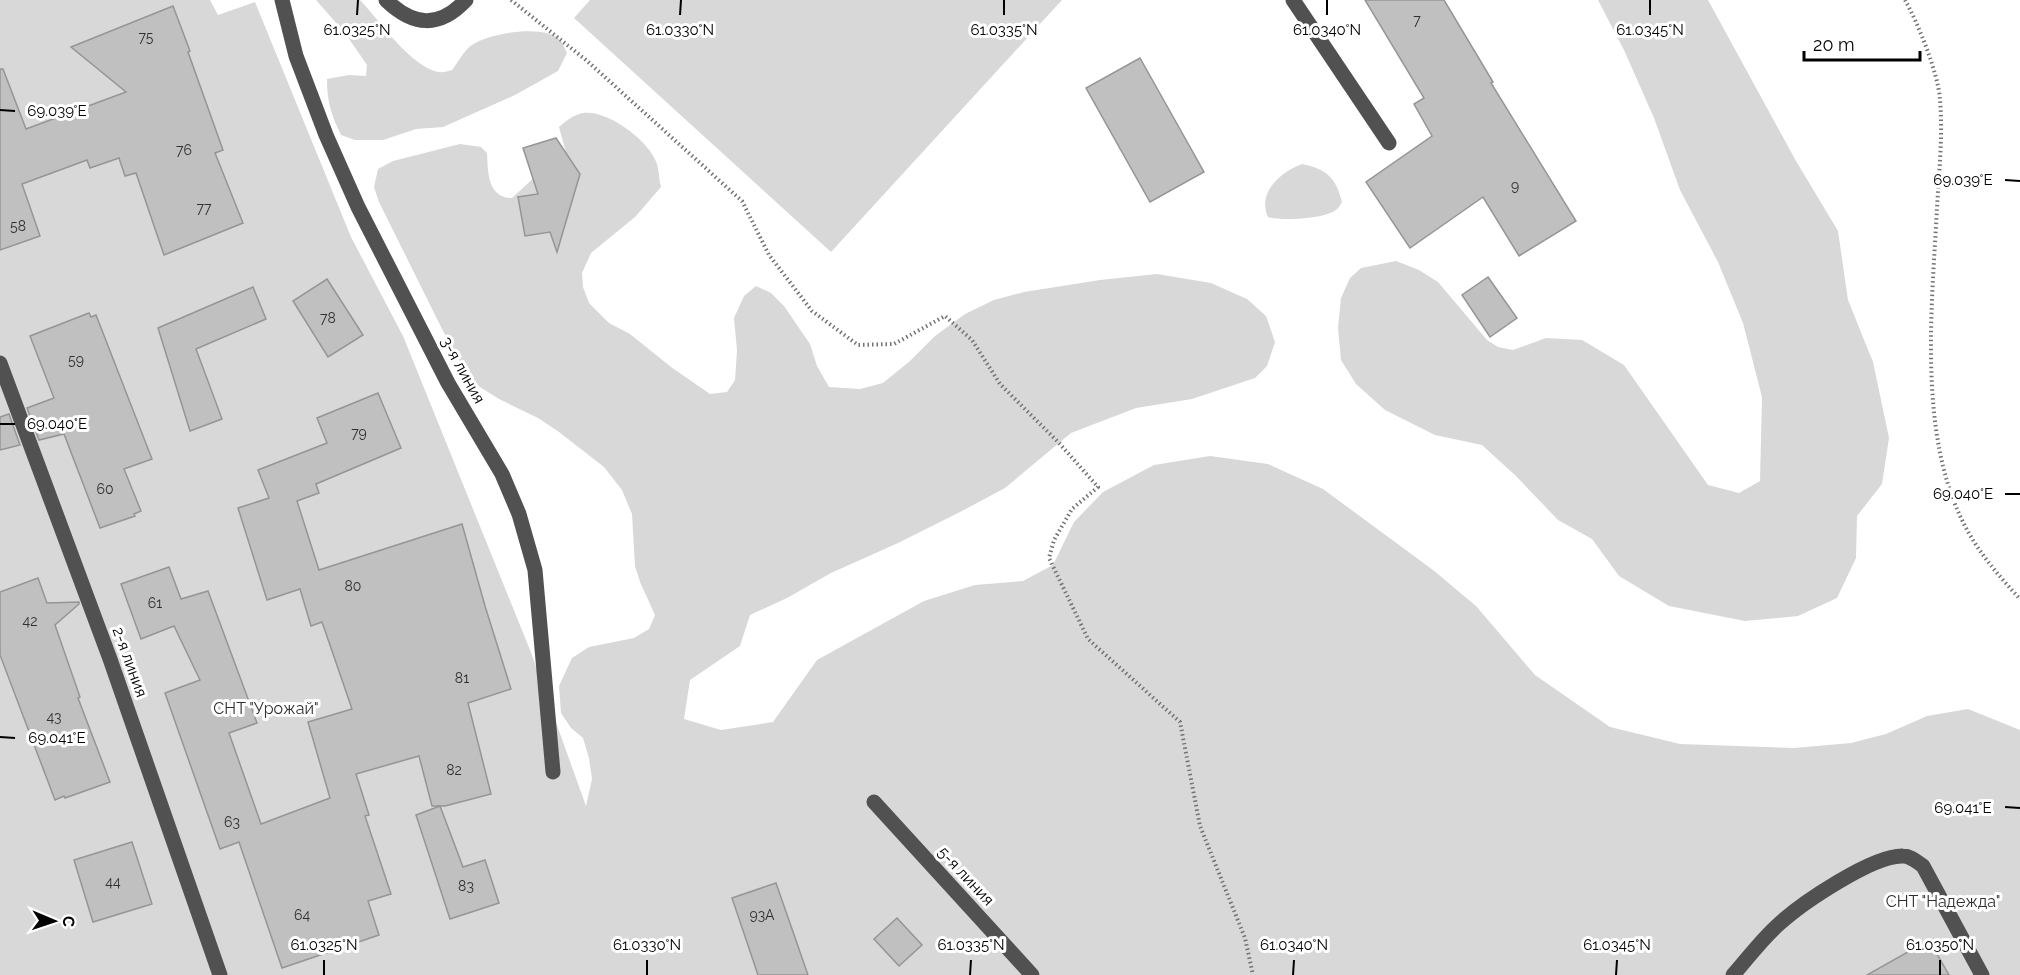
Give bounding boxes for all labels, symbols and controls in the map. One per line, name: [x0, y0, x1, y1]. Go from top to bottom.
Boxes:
house number: 7: [1413, 12, 1421, 28]
text: 61.0325°N: [323, 21, 391, 39]
text: 61.0330°N: [646, 21, 714, 39]
text: 61.0335°N: [970, 21, 1038, 39]
text: 61.0340°N: [1293, 21, 1361, 39]
text: 61.0345°N: [1616, 21, 1684, 39]
scale bar: [1804, 24, 1920, 62]
house number: 75: [139, 29, 154, 45]
text: 20 m: [1813, 34, 1855, 55]
text: 69.039°E: [27, 102, 87, 120]
house number: 76: [176, 142, 192, 158]
text: 69.039°E: [1933, 171, 1993, 189]
house number: 9: [1511, 178, 1519, 194]
house number: 77: [197, 200, 212, 216]
house number: 58: [10, 218, 26, 234]
house number: 78: [320, 310, 336, 326]
street label: 3-я линия: [437, 333, 489, 407]
house number: 59: [68, 352, 84, 368]
text: 69.040°E: [27, 415, 87, 433]
house number: 79: [351, 425, 367, 441]
house number: 60: [96, 481, 114, 497]
text: 69.040°E: [1933, 485, 1993, 503]
house number: 80: [345, 578, 361, 594]
house number: 61: [148, 595, 162, 611]
house number: 42: [23, 613, 37, 629]
street label: 2-я линия: [109, 624, 151, 700]
house number: 81: [455, 670, 469, 686]
park label: СНТ "Урожай": [213, 699, 319, 718]
house number: 43: [46, 709, 62, 725]
text: 69.041°E: [28, 729, 86, 747]
house number: 82: [446, 762, 462, 778]
text: 69.041°E: [1934, 799, 1992, 817]
house number: 63: [224, 814, 240, 830]
street label: 5-я линия: [934, 843, 998, 909]
house number: 44: [105, 874, 121, 890]
house number: 83: [458, 878, 474, 894]
north arrow: [24, 891, 84, 951]
park label: СНТ "Надежда": [1886, 892, 2000, 911]
house number: 64: [294, 907, 310, 923]
house number: 93А: [749, 907, 775, 923]
text: С: [59, 916, 78, 927]
text: 61.0325°N: [290, 936, 358, 954]
text: 61.0330°N: [613, 936, 681, 954]
text: 61.0335°N: [937, 936, 1005, 954]
text: 61.0340°N: [1260, 936, 1328, 954]
text: 61.0345°N: [1583, 936, 1651, 954]
text: 61.0350°N: [1906, 936, 1974, 954]

